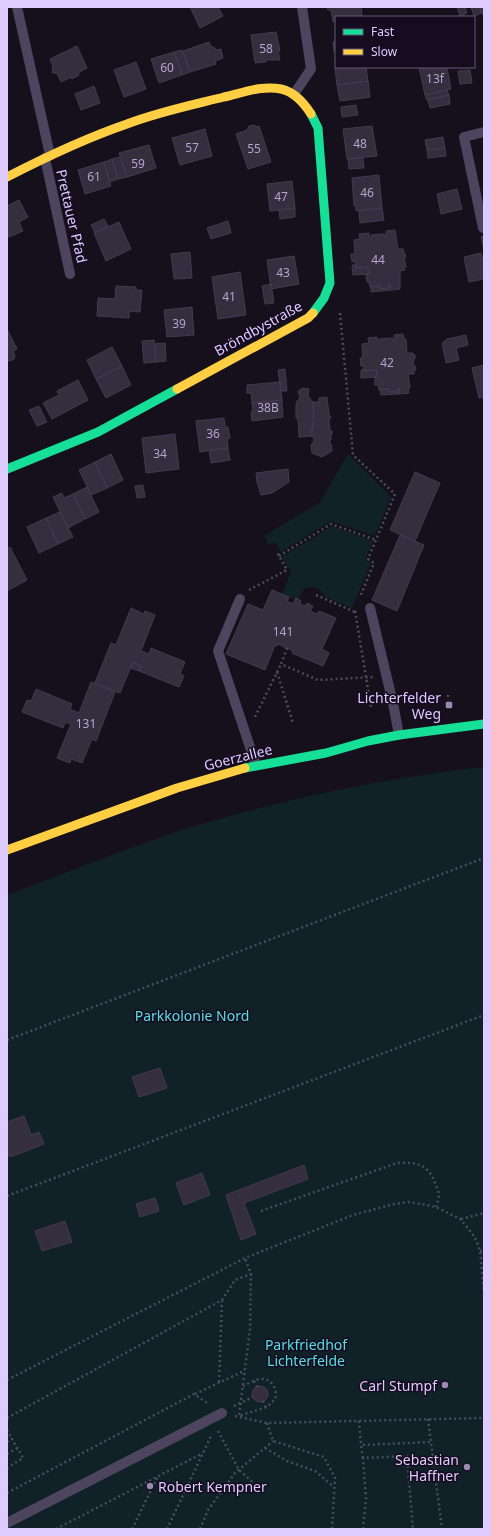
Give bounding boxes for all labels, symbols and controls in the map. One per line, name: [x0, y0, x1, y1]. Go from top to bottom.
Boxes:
legend: [335, 16, 475, 68]
text: Fast: [371, 23, 395, 40]
house number: 58: [259, 40, 273, 57]
text: Slow: [371, 43, 398, 60]
house number: 60: [160, 59, 174, 76]
house number: 13f: [426, 70, 445, 87]
house number: 48: [353, 135, 367, 152]
house number: 57: [185, 139, 199, 156]
house number: 55: [247, 140, 261, 157]
house number: 59: [131, 155, 145, 172]
street label: Prettauer Pfad: [52, 167, 92, 265]
house number: 61: [87, 168, 101, 185]
house number: 46: [360, 184, 374, 201]
house number: 47: [274, 188, 288, 205]
house number: 44: [371, 251, 385, 268]
house number: 43: [276, 264, 290, 281]
house number: 41: [222, 288, 236, 305]
street label: Bröndbystraße: [211, 296, 305, 360]
house number: 39: [172, 315, 186, 332]
house number: 42: [380, 354, 394, 371]
house number: 38B: [257, 399, 279, 416]
house number: 36: [206, 425, 220, 442]
house number: 34: [153, 445, 167, 462]
house number: 141: [273, 623, 293, 640]
place label: Lichterfelder Weg: [357, 688, 441, 723]
marker: Lichterfelder Weg: [444, 700, 454, 710]
house number: 131: [76, 715, 96, 732]
street label: Goerzallee: [202, 739, 274, 775]
park label: Parkkolonie Nord: [135, 1006, 249, 1025]
park label: Parkfriedhof Lichterfelde: [265, 1335, 348, 1370]
place label: Carl Stumpf: [359, 1376, 438, 1395]
marker: Carl Stumpf: [440, 1380, 450, 1390]
place label: Sebastian Haffner: [395, 1450, 459, 1485]
marker: Sebastian Haffner: [462, 1462, 472, 1472]
place label: Robert Kempner: [158, 1477, 267, 1496]
marker: Robert Kempner: [145, 1481, 155, 1491]

